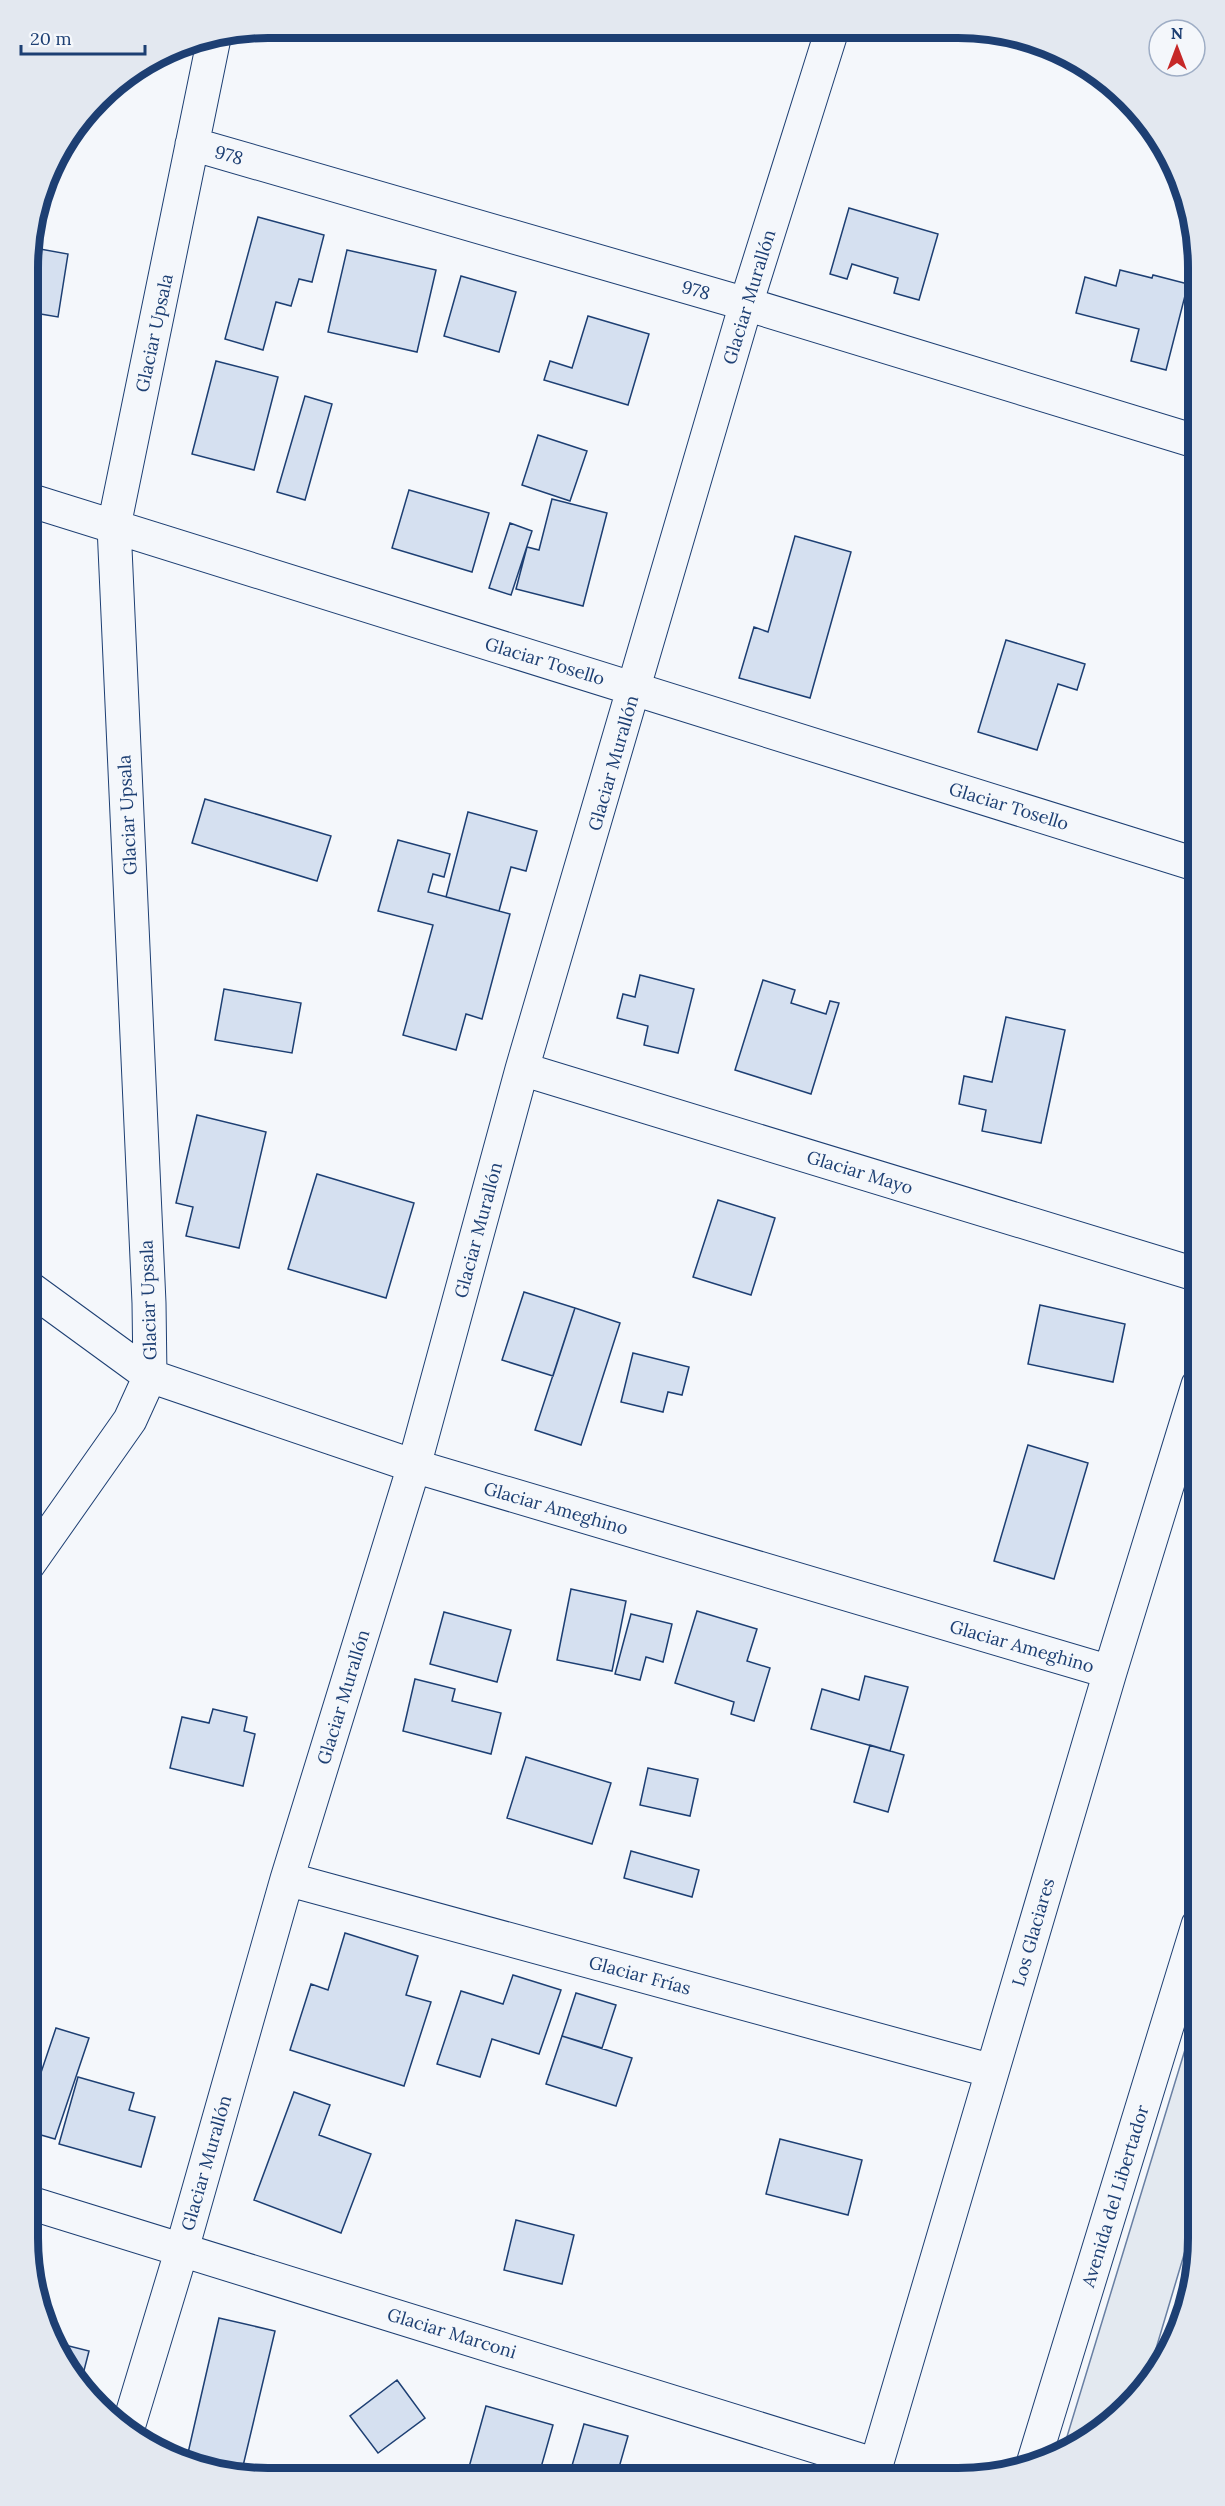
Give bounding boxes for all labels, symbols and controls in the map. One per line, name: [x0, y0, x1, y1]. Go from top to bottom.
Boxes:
scale bar: [21, 18, 146, 56]
north arrow: [1147, 18, 1207, 78]
text: N: [1171, 23, 1183, 43]
text: 20 m: [30, 27, 72, 50]
street label: 978: [212, 140, 246, 170]
street label: Glaciar Murallón: [718, 227, 780, 367]
street label: Glaciar Upsala: [130, 272, 178, 394]
street label: 978: [679, 275, 713, 305]
street label: Glaciar Tosello: [482, 632, 608, 690]
street label: Glaciar Murallón: [583, 693, 643, 833]
street label: Glaciar Upsala: [112, 754, 142, 876]
street label: Glaciar Tosello: [946, 777, 1072, 835]
street label: Glaciar Mayo: [804, 1145, 916, 1199]
street label: Glaciar Murallón: [449, 1159, 507, 1301]
street label: Glaciar Upsala: [134, 1239, 162, 1361]
street label: Glaciar Ameghino: [481, 1476, 631, 1540]
street label: Glaciar Ameghino: [947, 1614, 1097, 1678]
street label: Glaciar Murallón: [312, 1627, 374, 1767]
street label: Los Glaciares: [1007, 1875, 1059, 1989]
street label: Glaciar Frías: [587, 1950, 693, 2000]
street label: Glaciar Murallón: [176, 2093, 236, 2233]
street label: Avenida del Libertador: [1076, 2102, 1154, 2291]
street label: Glaciar Marconi: [385, 2302, 519, 2364]

